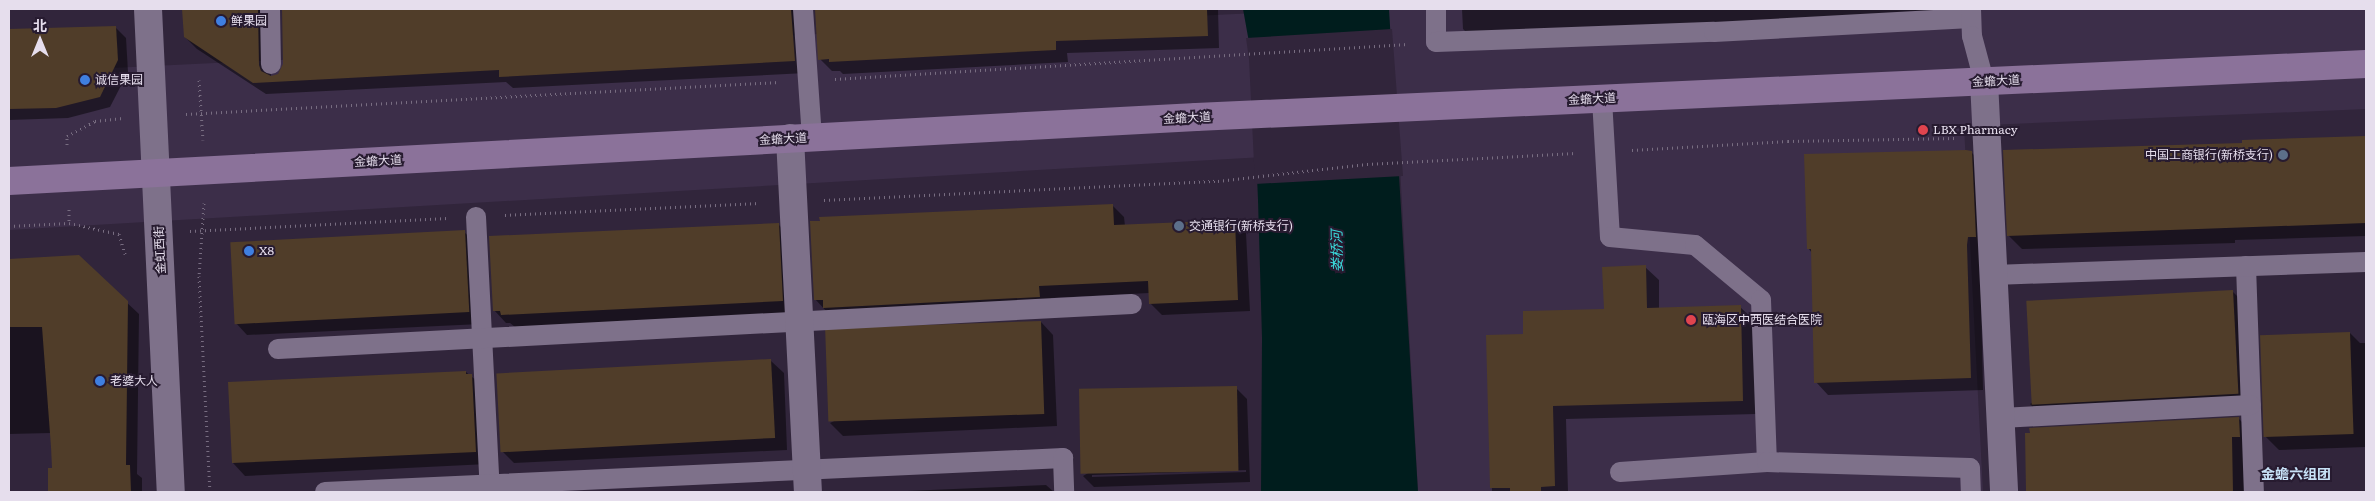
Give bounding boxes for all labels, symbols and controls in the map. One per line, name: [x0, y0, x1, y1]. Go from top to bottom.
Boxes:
place label: 鲜果园: [231, 14, 267, 28]
north arrow: [15, 15, 65, 65]
text: 北: [33, 15, 47, 35]
marker: 鲜果园: [215, 15, 227, 27]
place label: 诚信果园: [95, 73, 143, 87]
street label: 金蟾大道: [1972, 73, 2020, 89]
marker: 诚信果园: [79, 74, 91, 86]
street label: 金蟾大道: [1568, 91, 1616, 107]
street label: 金蟾大道: [1163, 110, 1211, 126]
place label: LBX Pharmacy: [1933, 123, 2018, 137]
marker: LBX Pharmacy: [1917, 124, 1929, 136]
street label: 金蟾大道: [759, 131, 807, 147]
place label: 中国工商银行(新桥支行): [2145, 148, 2273, 162]
marker: 中国工商银行(新桥支行): [2277, 149, 2289, 161]
street label: 金蟾大道: [354, 153, 402, 169]
place label: 交通银行(新桥支行): [1189, 219, 1293, 233]
marker: 交通银行(新桥支行): [1173, 220, 1185, 232]
street label: 金虹西街: [152, 226, 168, 274]
water label: 娄桥河: [1327, 230, 1345, 272]
place label: X8: [259, 244, 274, 258]
marker: X8: [243, 245, 255, 257]
marker: 瓯海区中西医结合医院: [1684, 313, 1698, 327]
place label: 瓯海区中西医结合医院: [1702, 313, 1822, 327]
place label: 老婆大人: [110, 374, 158, 388]
marker: 老婆大人: [94, 375, 106, 387]
district label: 金蟾六组团: [2261, 465, 2331, 481]

